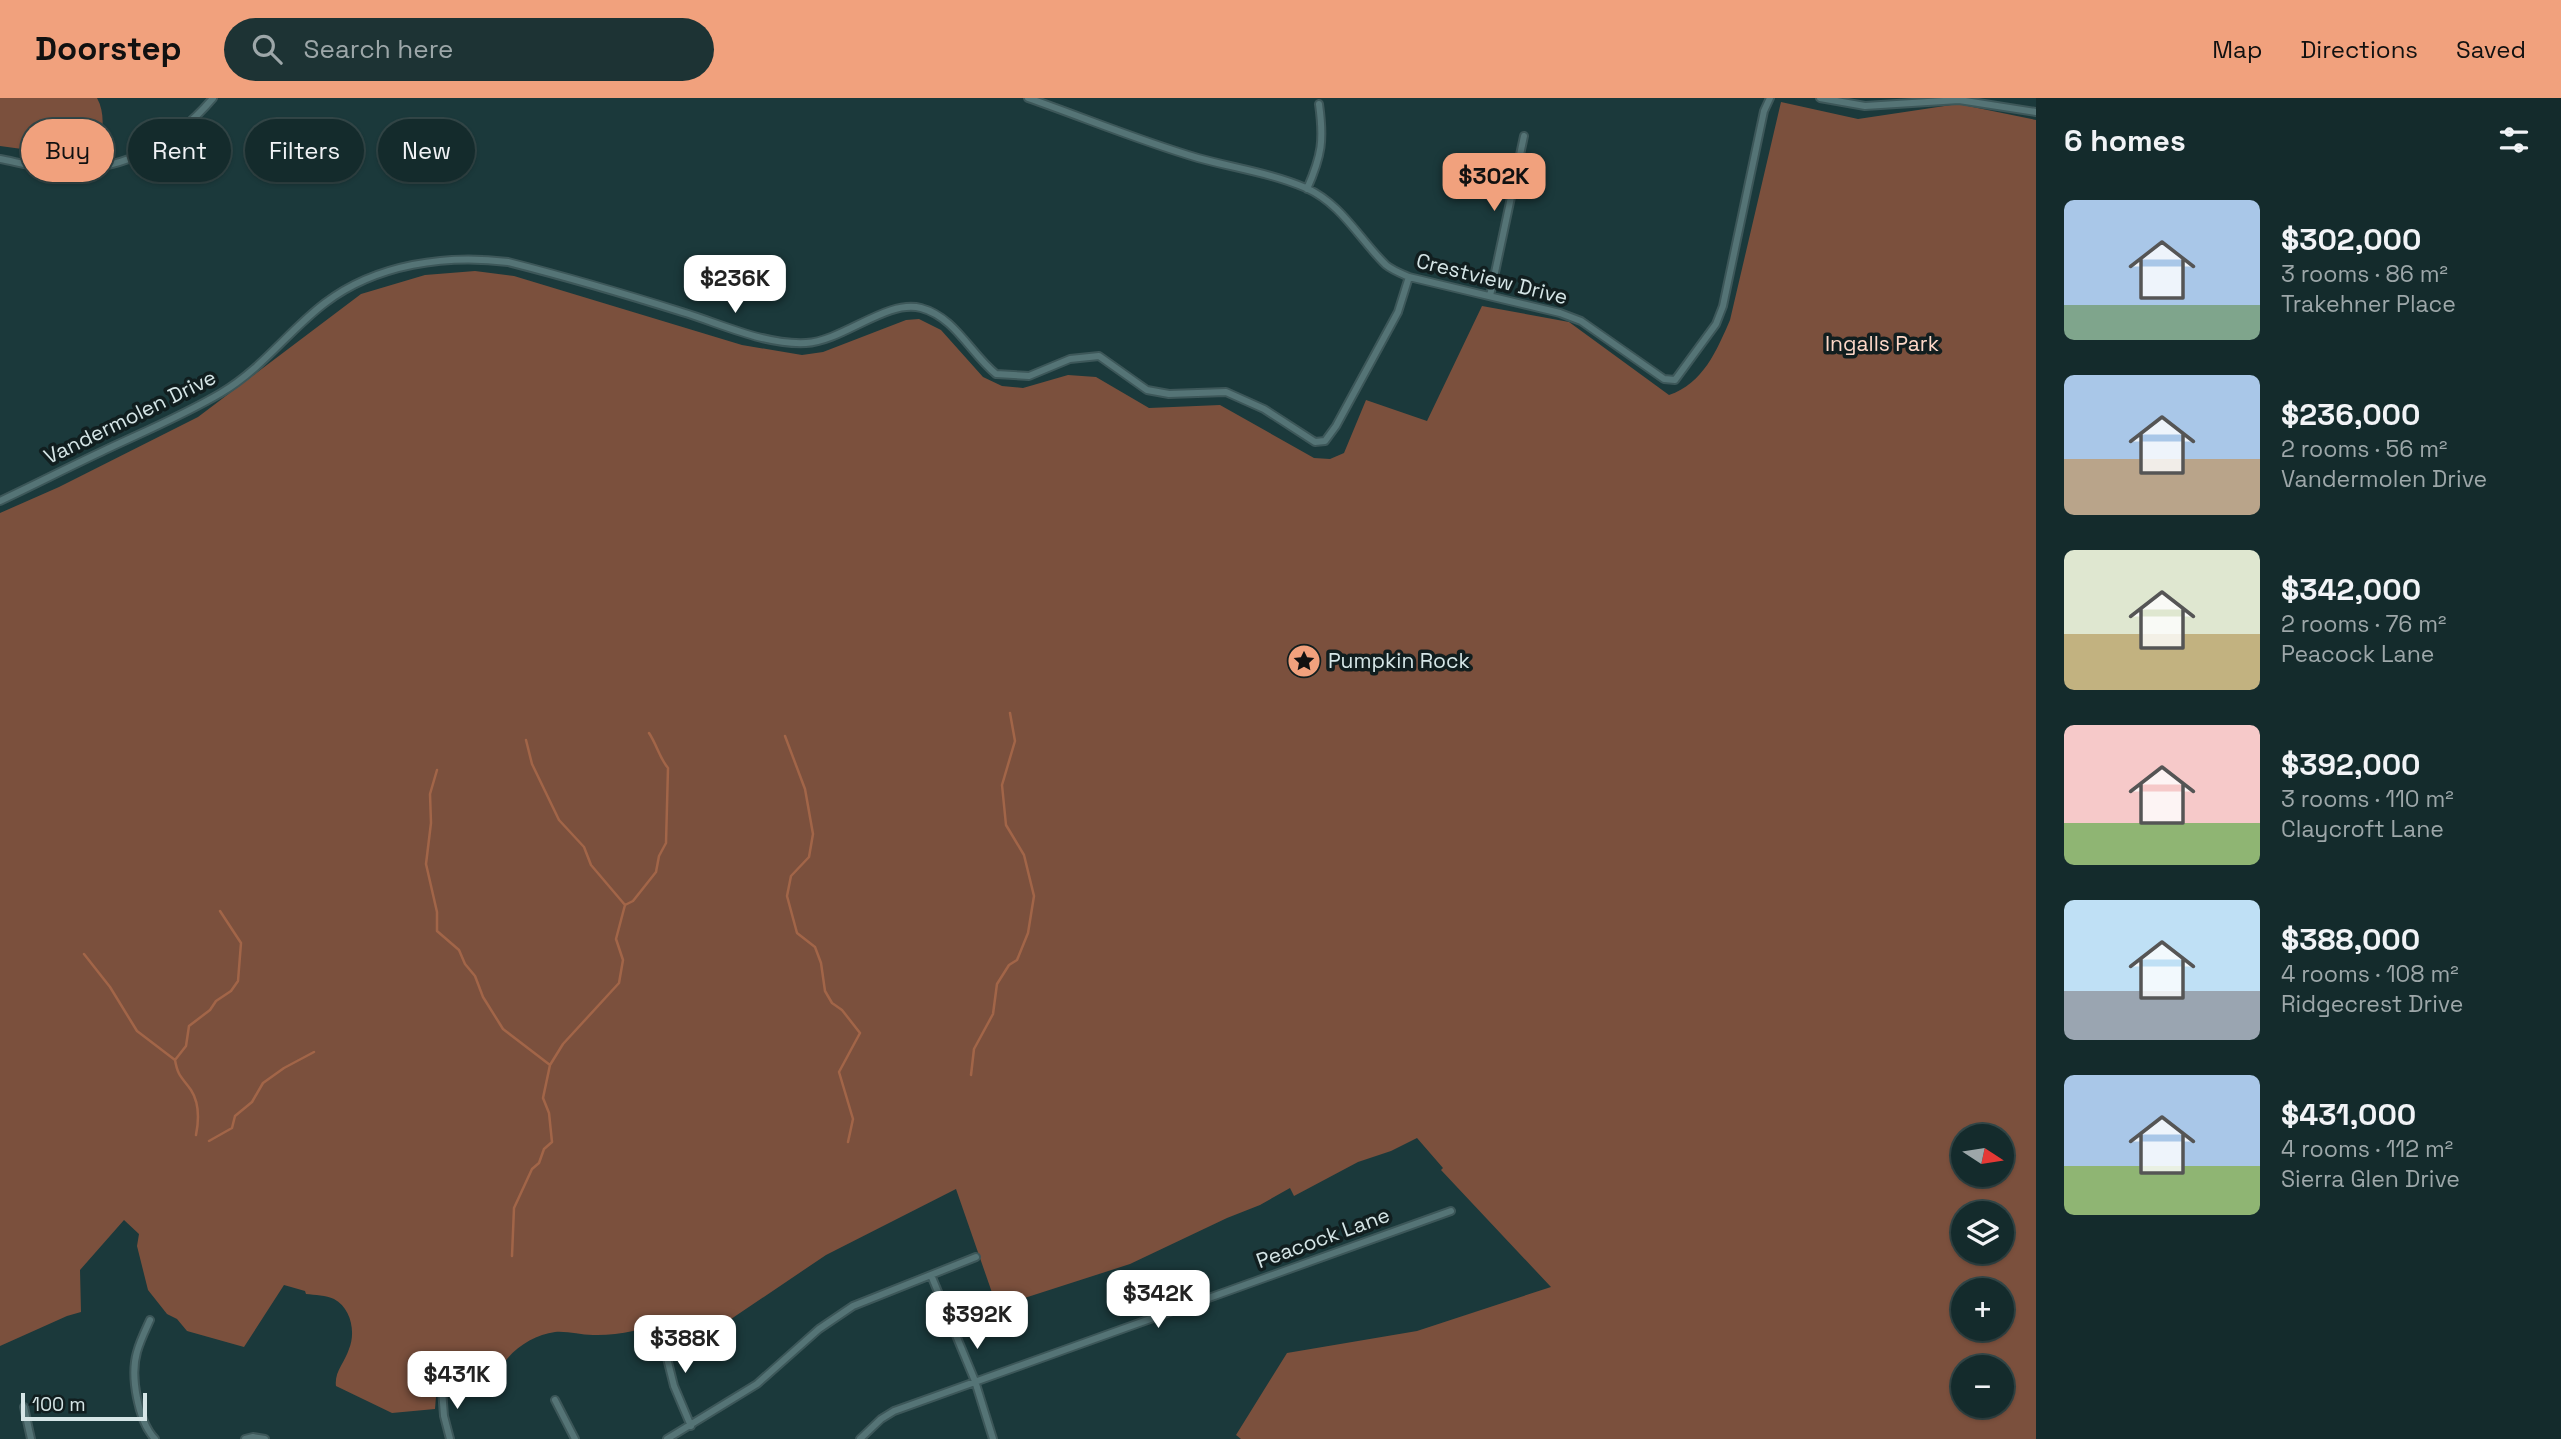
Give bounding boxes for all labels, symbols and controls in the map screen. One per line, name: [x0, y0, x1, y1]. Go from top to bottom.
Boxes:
search box: [224, 18, 714, 81]
text: Doorstep: [35, 28, 182, 70]
icon: search: [248, 30, 286, 68]
text: Search here: [304, 32, 453, 66]
text: Map: [2212, 34, 2262, 65]
text: Directions: [2300, 34, 2418, 65]
text: Saved: [2456, 34, 2526, 65]
chip: Buy: [21, 119, 114, 182]
chip: Rent: [128, 119, 231, 182]
chip: Filters: [245, 119, 364, 182]
chip: New: [378, 119, 475, 182]
text: 6 homes: [2064, 121, 2186, 160]
icon: filters: [2495, 121, 2533, 159]
pin: $302K: [1445, 153, 1543, 213]
text: $302K: [1459, 161, 1529, 191]
text: $302,000: [2281, 220, 2421, 259]
icon: home: [2120, 228, 2204, 312]
street label: Crestview Drive: [1414, 247, 1571, 310]
pin: $236K: [686, 256, 784, 315]
text: 3 rooms · 86 m²: [2281, 259, 2448, 289]
text: $236K: [700, 263, 770, 293]
text: Trakehner Place: [2281, 289, 2456, 319]
park label: Ingalls Park: [1825, 330, 1939, 357]
street label: Vandermolen Drive: [39, 363, 220, 470]
text: $236,000: [2281, 395, 2421, 434]
icon: home: [2120, 403, 2204, 487]
text: 2 rooms · 56 m²: [2281, 434, 2447, 464]
text: Vandermolen Drive: [2281, 464, 2487, 494]
text: $342,000: [2281, 570, 2421, 609]
icon: home: [2120, 578, 2204, 662]
text: 2 rooms · 76 m²: [2281, 609, 2446, 639]
text: Peacock Lane: [2281, 639, 2434, 669]
place icon: Pumpkin Rock: [1285, 642, 1323, 680]
place label: Pumpkin Rock: [1328, 647, 1470, 674]
text: $392,000: [2281, 745, 2421, 784]
icon: home: [2120, 753, 2204, 837]
text: 3 rooms · 110 m²: [2281, 784, 2454, 814]
text: Claycroft Lane: [2281, 814, 2444, 844]
text: $388,000: [2281, 920, 2420, 959]
icon: home: [2120, 928, 2204, 1012]
text: 4 rooms · 108 m²: [2281, 959, 2459, 989]
text: Ridgecrest Drive: [2281, 989, 2463, 1019]
text: $431,000: [2281, 1095, 2416, 1134]
icon: home: [2120, 1103, 2204, 1187]
north arrow: [1951, 1124, 2014, 1186]
map controls: [1951, 1124, 2014, 1418]
text: 4 rooms · 112 m²: [2281, 1134, 2453, 1164]
text: Sierra Glen Drive: [2281, 1164, 2460, 1194]
street label: Peacock Lane: [1252, 1201, 1393, 1274]
button: layers: [1951, 1201, 2014, 1264]
pin: $342K: [1109, 1270, 1207, 1330]
text: $342K: [1123, 1278, 1193, 1308]
button: +: [1951, 1278, 2014, 1341]
pin: $392K: [928, 1292, 1026, 1351]
text: $392K: [942, 1299, 1012, 1329]
pin: $388K: [636, 1316, 734, 1375]
text: $388K: [650, 1323, 720, 1353]
pin: $431K: [408, 1352, 506, 1411]
button: −: [1951, 1355, 2014, 1418]
text: $431K: [424, 1359, 490, 1389]
scale bar: [21, 1390, 147, 1422]
text: 100 m: [32, 1392, 86, 1417]

